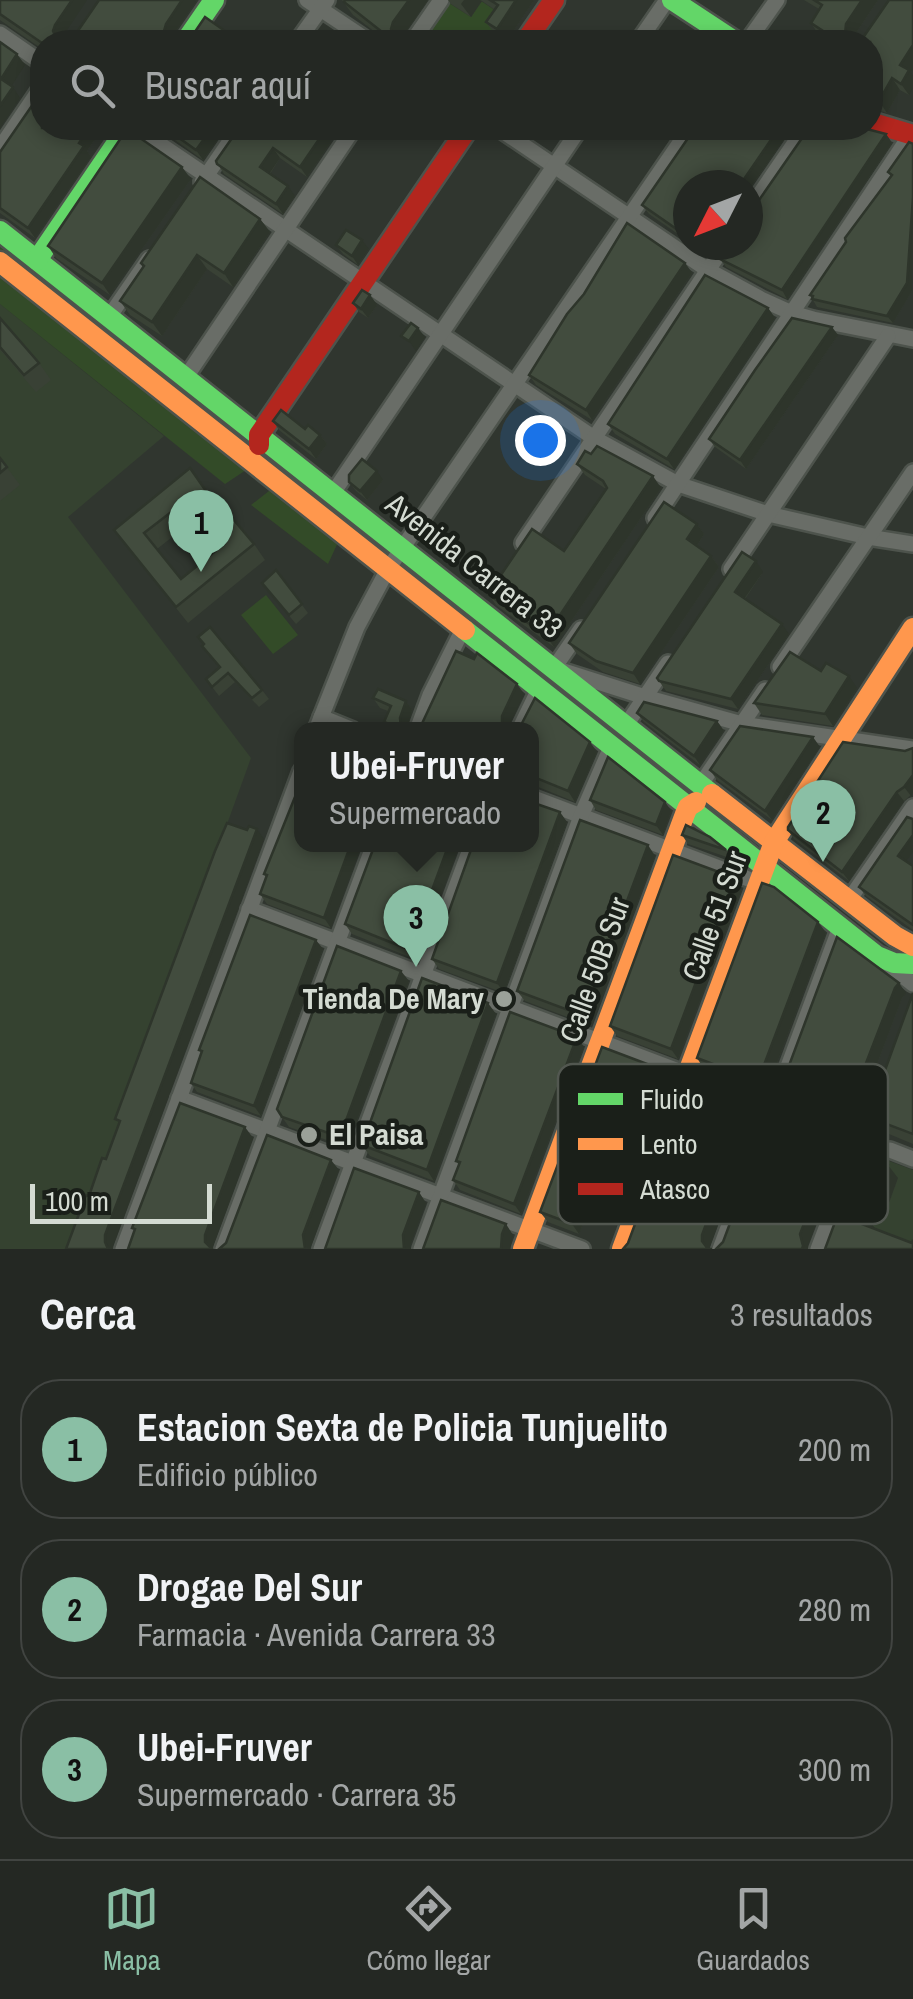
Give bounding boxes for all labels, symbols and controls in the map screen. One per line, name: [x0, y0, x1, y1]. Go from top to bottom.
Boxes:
search box: [30, 30, 883, 140]
icon: search: [65, 58, 120, 113]
text: Buscar aquí: [145, 60, 311, 111]
north arrow: [673, 170, 763, 260]
your location: [515, 415, 566, 466]
street label: Avenida Carrera 33: [377, 483, 571, 647]
pin: 1: [168, 490, 234, 572]
popup: [294, 722, 539, 852]
text: Ubei-Fruver: [329, 740, 504, 791]
pin: 2: [790, 780, 856, 862]
text: Supermercado: [329, 791, 501, 834]
street label: Calle 51 Sur: [672, 844, 756, 986]
pin: 3: [384, 884, 448, 967]
street label: Calle 50B Sur: [549, 891, 639, 1048]
place label: Tienda De Mary: [303, 978, 484, 1018]
marker: Tienda De Mary: [493, 988, 515, 1010]
legend: [558, 1064, 888, 1224]
text: Fluido: [640, 1080, 704, 1118]
place label: El Paisa: [329, 1114, 424, 1154]
marker: El Paisa: [298, 1124, 320, 1146]
text: Lento: [640, 1125, 697, 1163]
text: Atasco: [639, 1170, 710, 1208]
scale bar: [30, 1179, 212, 1224]
text: 100 m: [45, 1182, 109, 1220]
text: Cerca: [40, 1286, 136, 1342]
text: 3 resultados: [730, 1293, 873, 1336]
text: Estacion Sexta de Policia Tunjuelito: [137, 1402, 668, 1453]
text: 1: [67, 1428, 82, 1471]
text: 200 m: [798, 1428, 871, 1471]
text: Edificio público: [137, 1453, 318, 1496]
text: Drogae Del Sur: [137, 1562, 362, 1613]
text: 2: [67, 1588, 82, 1631]
text: 280 m: [798, 1588, 871, 1631]
text: Farmacia · Avenida Carrera 33: [137, 1613, 496, 1656]
text: Ubei-Fruver: [137, 1722, 312, 1773]
text: 3: [67, 1748, 82, 1791]
text: 300 m: [798, 1748, 871, 1791]
text: Supermercado · Carrera 35: [137, 1773, 456, 1816]
tab: Mapa: [103, 1881, 160, 1979]
tab: Cómo llegar: [367, 1881, 490, 1979]
tab: Guardados: [696, 1881, 810, 1979]

